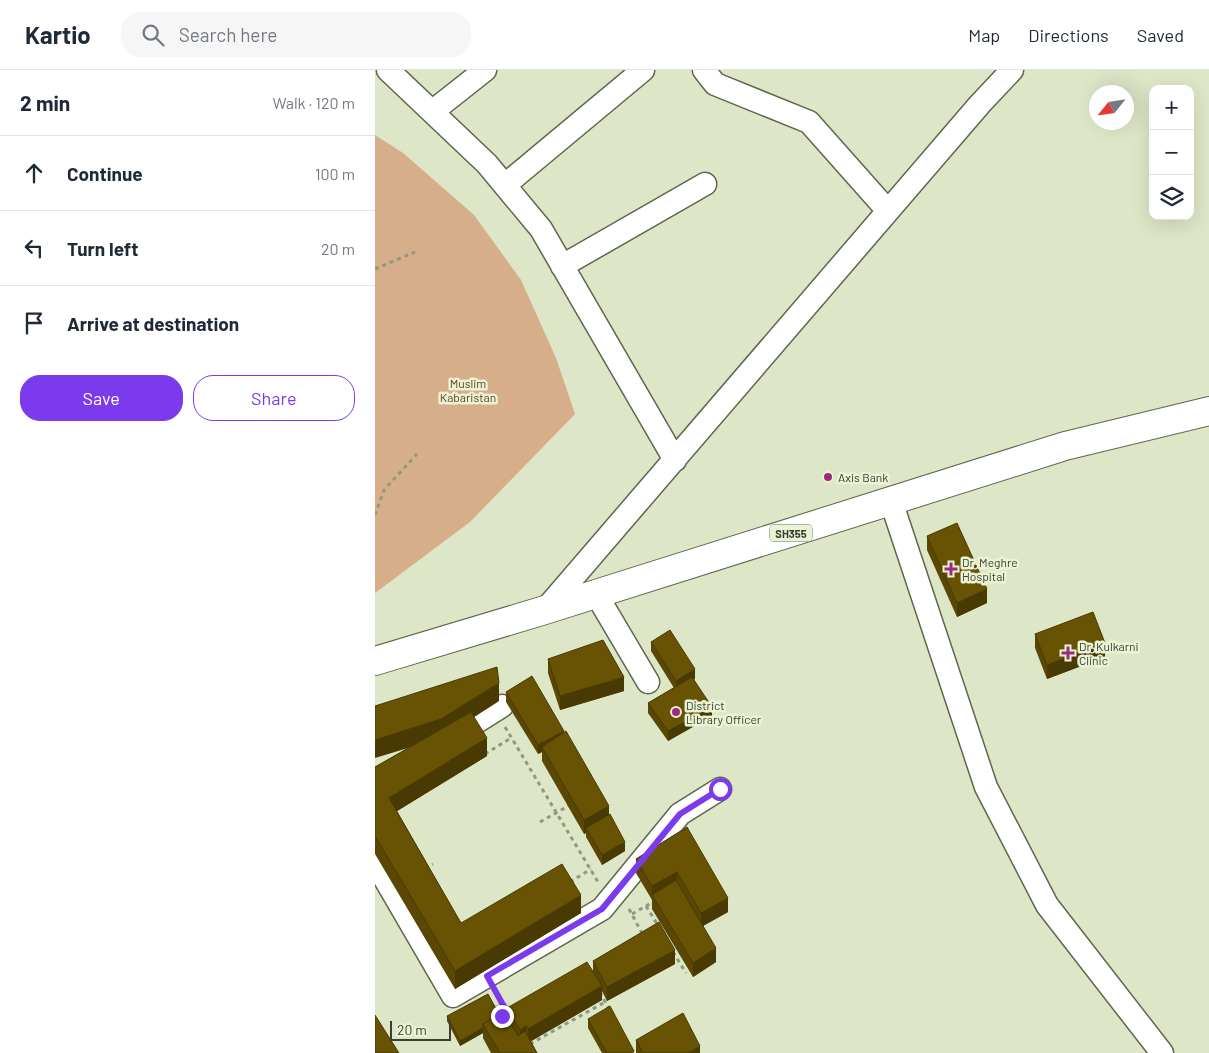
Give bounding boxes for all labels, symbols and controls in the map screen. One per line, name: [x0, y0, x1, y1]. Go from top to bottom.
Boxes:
search box: [121, 12, 471, 57]
text: Kartio: [25, 20, 91, 49]
icon: search: [139, 21, 167, 49]
text: Search here: [179, 23, 277, 46]
text: Map: [968, 24, 1000, 46]
text: Directions: [1028, 24, 1109, 46]
text: Saved: [1137, 24, 1184, 46]
north arrow: [1089, 85, 1134, 130]
map controls: [1149, 85, 1194, 220]
button: +: [1149, 85, 1194, 130]
text: 2 min: [20, 90, 70, 115]
text: Walk · 120 m: [272, 93, 355, 112]
button: −: [1149, 130, 1194, 175]
icon: ahead: [20, 159, 48, 187]
text: Continue: [67, 162, 143, 185]
text: 100 m: [315, 164, 355, 183]
button: layers: [1149, 175, 1194, 220]
icon: left: [20, 234, 48, 262]
text: Turn left: [67, 237, 138, 260]
text: 20 m: [321, 239, 355, 258]
icon: arrive: [20, 309, 48, 337]
text: Arrive at destination: [67, 312, 239, 335]
button: Save: [20, 375, 183, 421]
button: Share: [193, 375, 355, 421]
park label: Muslim Kabaristan: [440, 376, 496, 404]
place label: Axis Bank: [838, 470, 888, 484]
marker: Axis Bank: [822, 471, 834, 483]
road number: SH355: [770, 524, 812, 542]
place label: Dr. Meghre Hospital: [962, 555, 1018, 583]
marker: Dr. Meghre Hospital: [944, 562, 958, 576]
place label: Dr. Kulkarni Clinic: [1079, 639, 1139, 667]
marker: Dr. Kulkarni Clinic: [1061, 646, 1075, 660]
place label: District Library Officer: [686, 698, 762, 726]
marker: District Library Officer: [670, 706, 682, 718]
route start: [709, 778, 732, 801]
route end: [491, 1005, 514, 1028]
scale bar: [390, 1018, 451, 1041]
text: 20 m: [397, 1021, 427, 1038]

